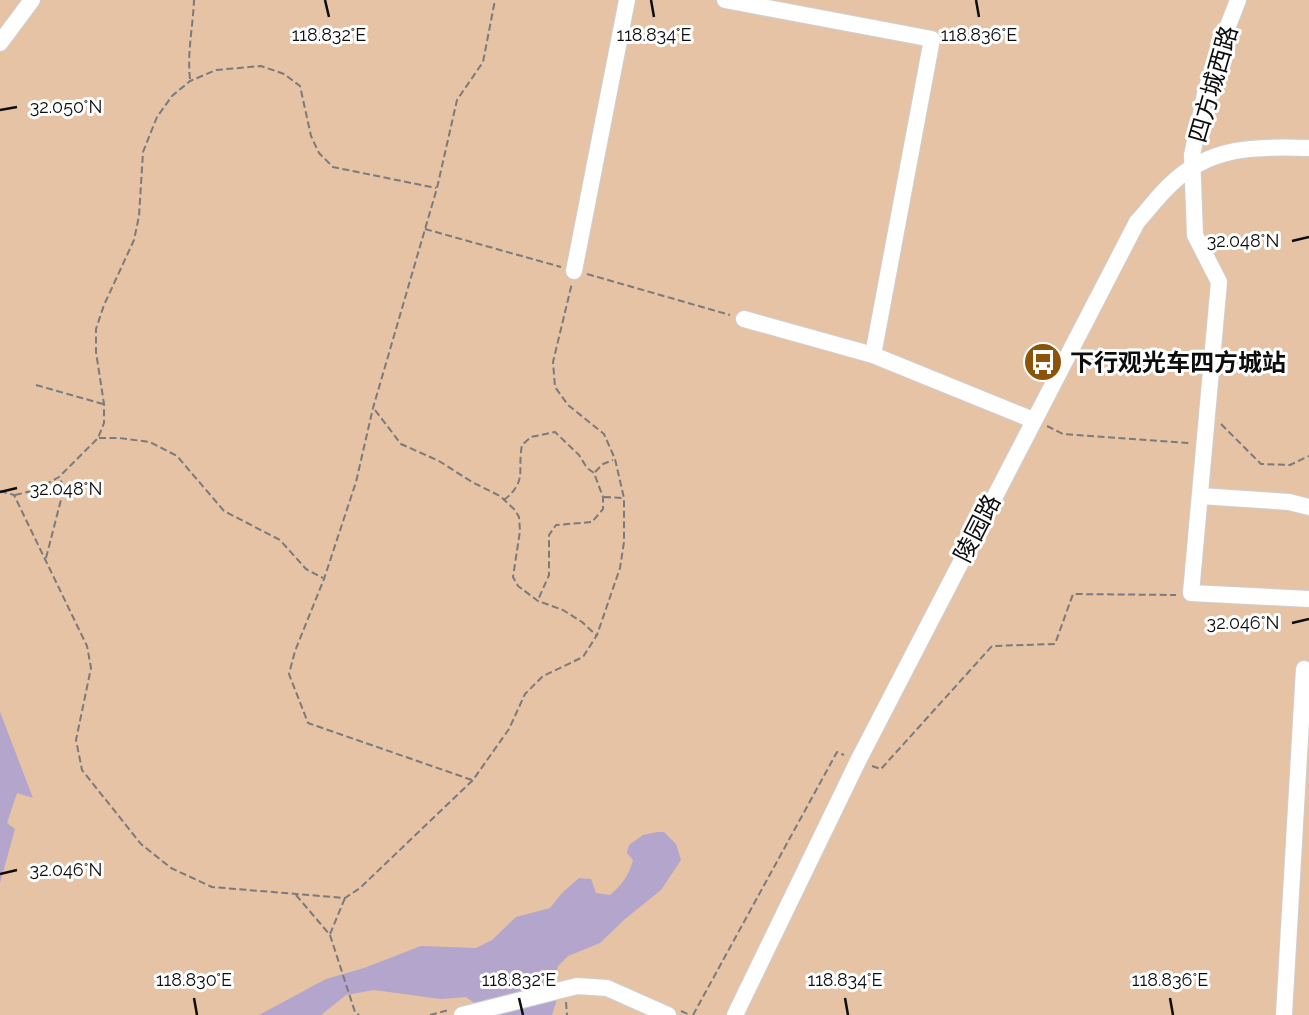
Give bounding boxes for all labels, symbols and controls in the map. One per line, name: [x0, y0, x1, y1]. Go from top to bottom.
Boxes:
street label: 四方城西路: [1183, 22, 1243, 146]
text: 118.832°E: [292, 24, 366, 45]
text: 118.834°E: [616, 24, 692, 45]
text: 118.836°E: [941, 24, 1017, 45]
text: 32.050°N: [30, 96, 102, 117]
text: 32.048°N: [1207, 230, 1279, 251]
bus stop icon: 下行观光车四方城站: [1022, 341, 1064, 383]
place label: 下行观光车四方城站: [1070, 348, 1286, 377]
text: 32.048°N: [30, 478, 102, 499]
street label: 陵园路: [948, 489, 1006, 567]
text: 32.046°N: [1207, 612, 1279, 633]
text: 32.046°N: [30, 859, 102, 880]
text: 118.830°E: [156, 969, 232, 990]
text: 118.832°E: [482, 969, 556, 990]
text: 118.834°E: [807, 969, 883, 990]
text: 118.836°E: [1132, 969, 1208, 990]

